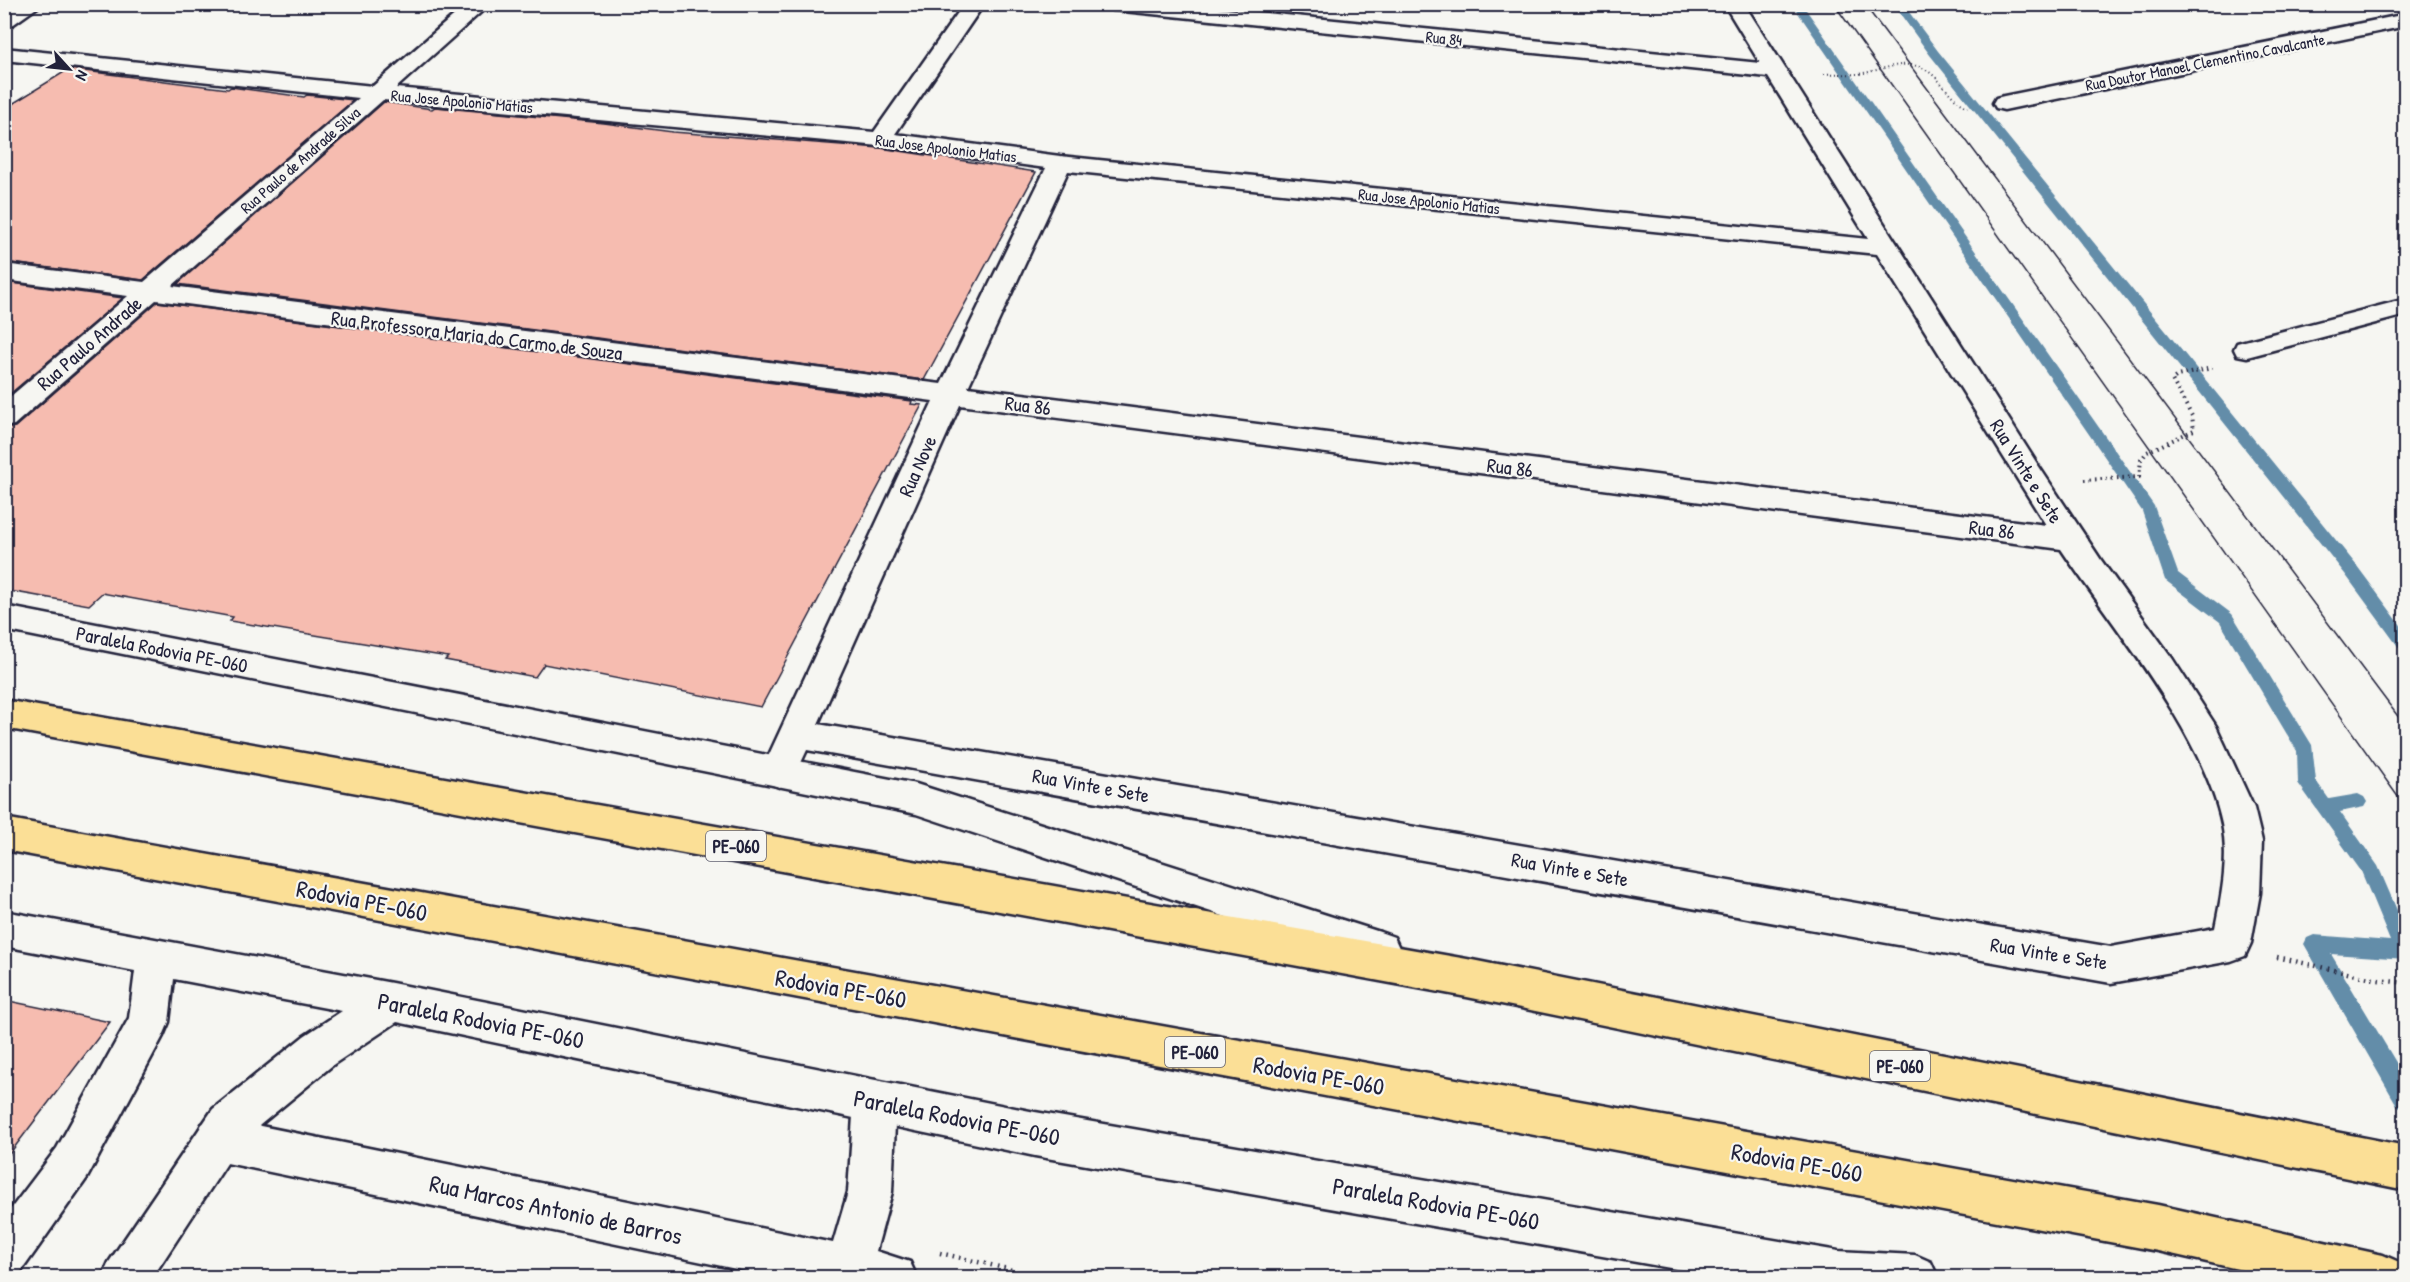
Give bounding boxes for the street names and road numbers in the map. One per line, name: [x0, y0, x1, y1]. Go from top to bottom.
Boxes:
street label: Rua 84: [1425, 25, 1463, 51]
street label: Rua Doutor Manoel Clementino Cavalcante: [2083, 28, 2327, 96]
street label: Rua Jose Apolonio Matias: [390, 84, 534, 118]
street label: Rua Paulo de Andrade Silva: [235, 102, 365, 218]
street label: Rua Jose Apolonio Matias: [874, 128, 1018, 168]
street label: Rua Jose Apolonio Matias: [1357, 183, 1501, 219]
street label: Rua Paulo Andrade: [31, 290, 147, 396]
street label: Rua Professora Maria do Carmo de Souza: [330, 304, 624, 366]
street label: Rua 86: [1003, 389, 1053, 421]
street label: Rua Vinte e Sete: [1984, 414, 2070, 528]
street label: Rua Nove: [892, 431, 942, 501]
street label: Rua 86: [1485, 451, 1535, 483]
street label: Rua 86: [1967, 513, 2017, 545]
street label: Paralela Rodovia PE-060: [74, 619, 250, 679]
street label: Rua Vinte e Sete: [1030, 761, 1152, 809]
road number: PE-060: [706, 831, 766, 861]
street label: Rua Vinte e Sete: [1509, 845, 1631, 893]
street label: Rodovia PE-060: [294, 872, 430, 928]
street label: Rua Vinte e Sete: [1988, 930, 2110, 976]
street label: Rodovia PE-060: [773, 961, 909, 1015]
street label: Paralela Rodovia PE-060: [375, 984, 587, 1056]
road number: PE-060: [1165, 1037, 1225, 1067]
street label: Rodovia PE-060: [1251, 1048, 1387, 1102]
road number: PE-060: [1870, 1051, 1930, 1081]
street label: Paralela Rodovia PE-060: [851, 1081, 1063, 1153]
street label: Rodovia PE-060: [1729, 1135, 1865, 1189]
street label: Rua Marcos Antonio de Barros: [427, 1167, 685, 1251]
street label: Paralela Rodovia PE-060: [1330, 1169, 1542, 1237]

